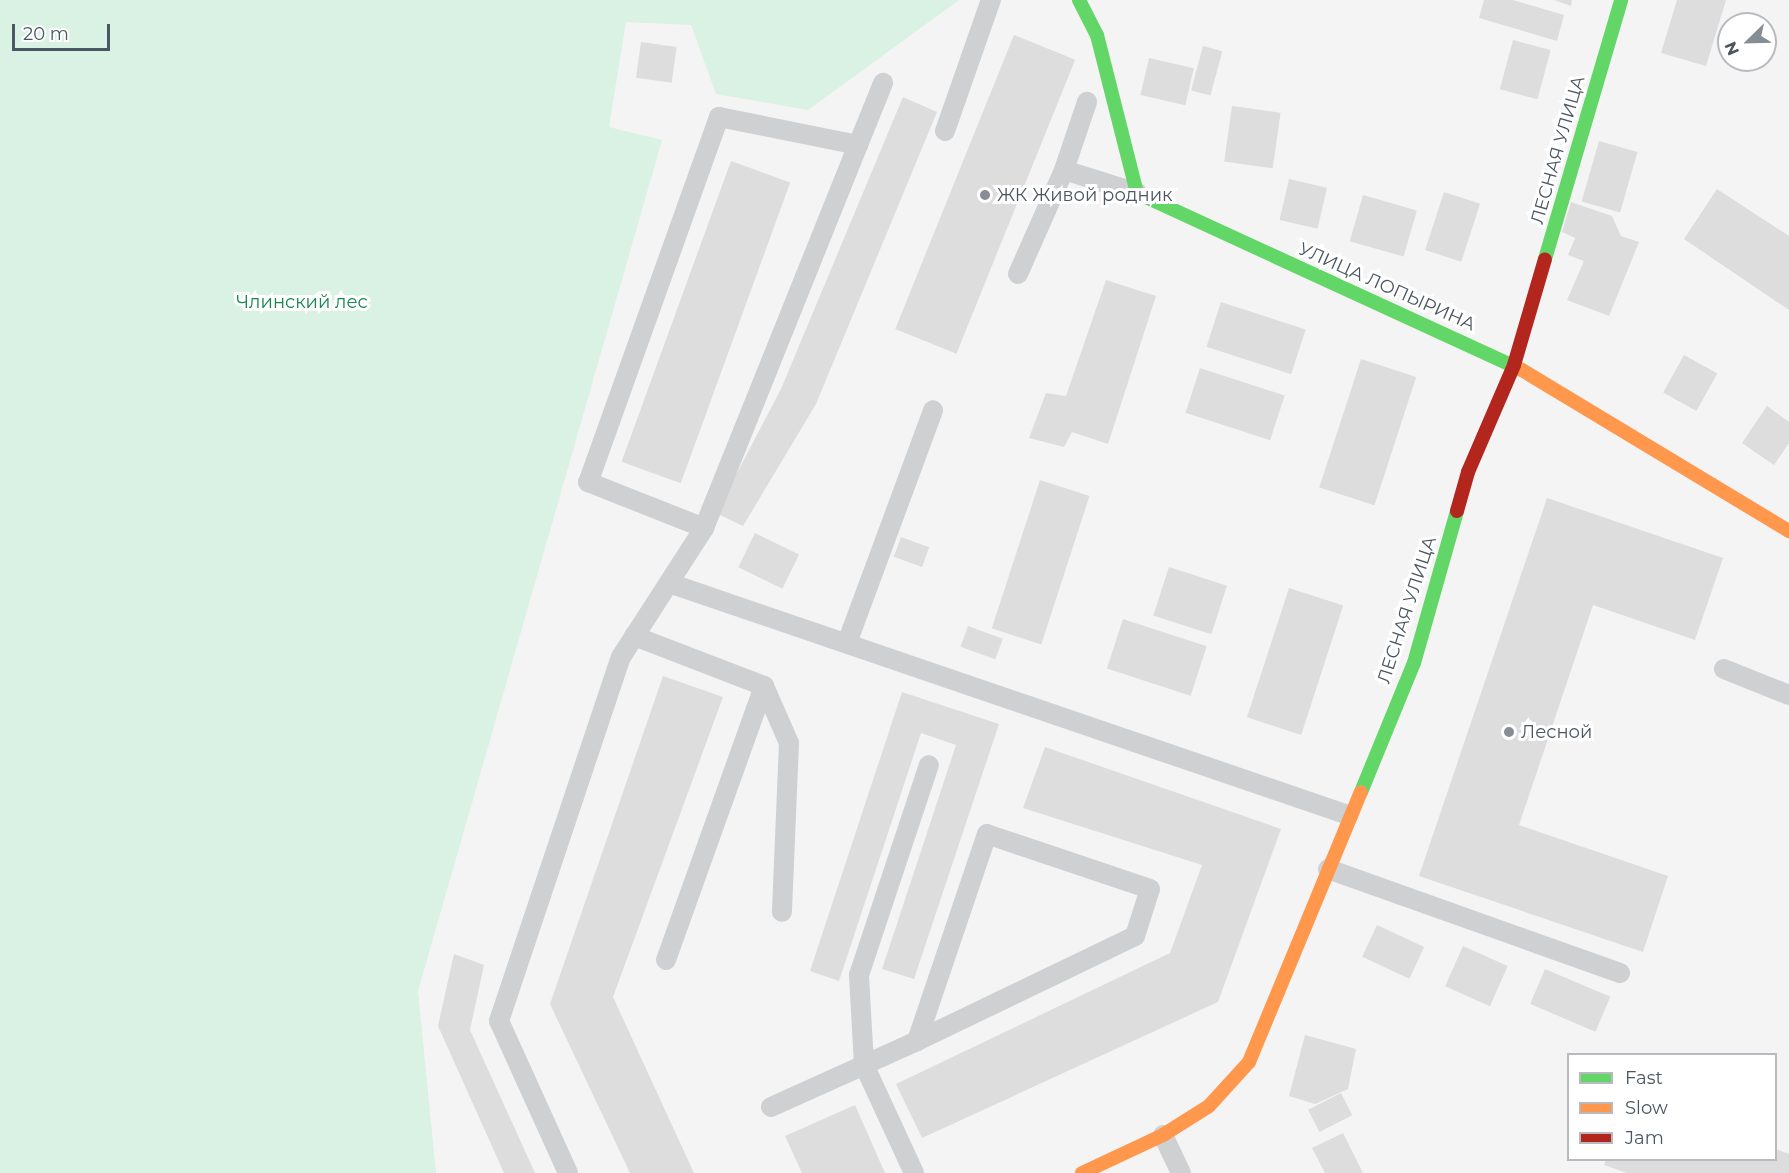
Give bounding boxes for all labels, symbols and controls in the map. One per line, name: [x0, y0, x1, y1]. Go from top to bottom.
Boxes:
scale bar: [15, 12, 112, 50]
north arrow: [1717, 12, 1777, 72]
text: 20 m: [23, 23, 69, 45]
text: N: [1721, 39, 1743, 58]
street label: ЛЕСНАЯ УЛИЦА: [1526, 73, 1590, 227]
place label: ЖК Живой родник: [997, 184, 1173, 206]
marker: ЖК Живой родник: [978, 188, 992, 202]
street label: УЛИЦА ЛОПЫРИНА: [1295, 238, 1479, 336]
park label: Члинский лес: [236, 291, 368, 313]
street label: ЛЕСНАЯ УЛИЦА: [1373, 534, 1441, 686]
place label: Лесной: [1521, 721, 1592, 743]
marker: Лесной: [1502, 725, 1516, 739]
legend: [1567, 1053, 1777, 1161]
text: Fast: [1625, 1067, 1663, 1089]
text: Slow: [1625, 1097, 1668, 1119]
text: Jam: [1625, 1127, 1664, 1149]

